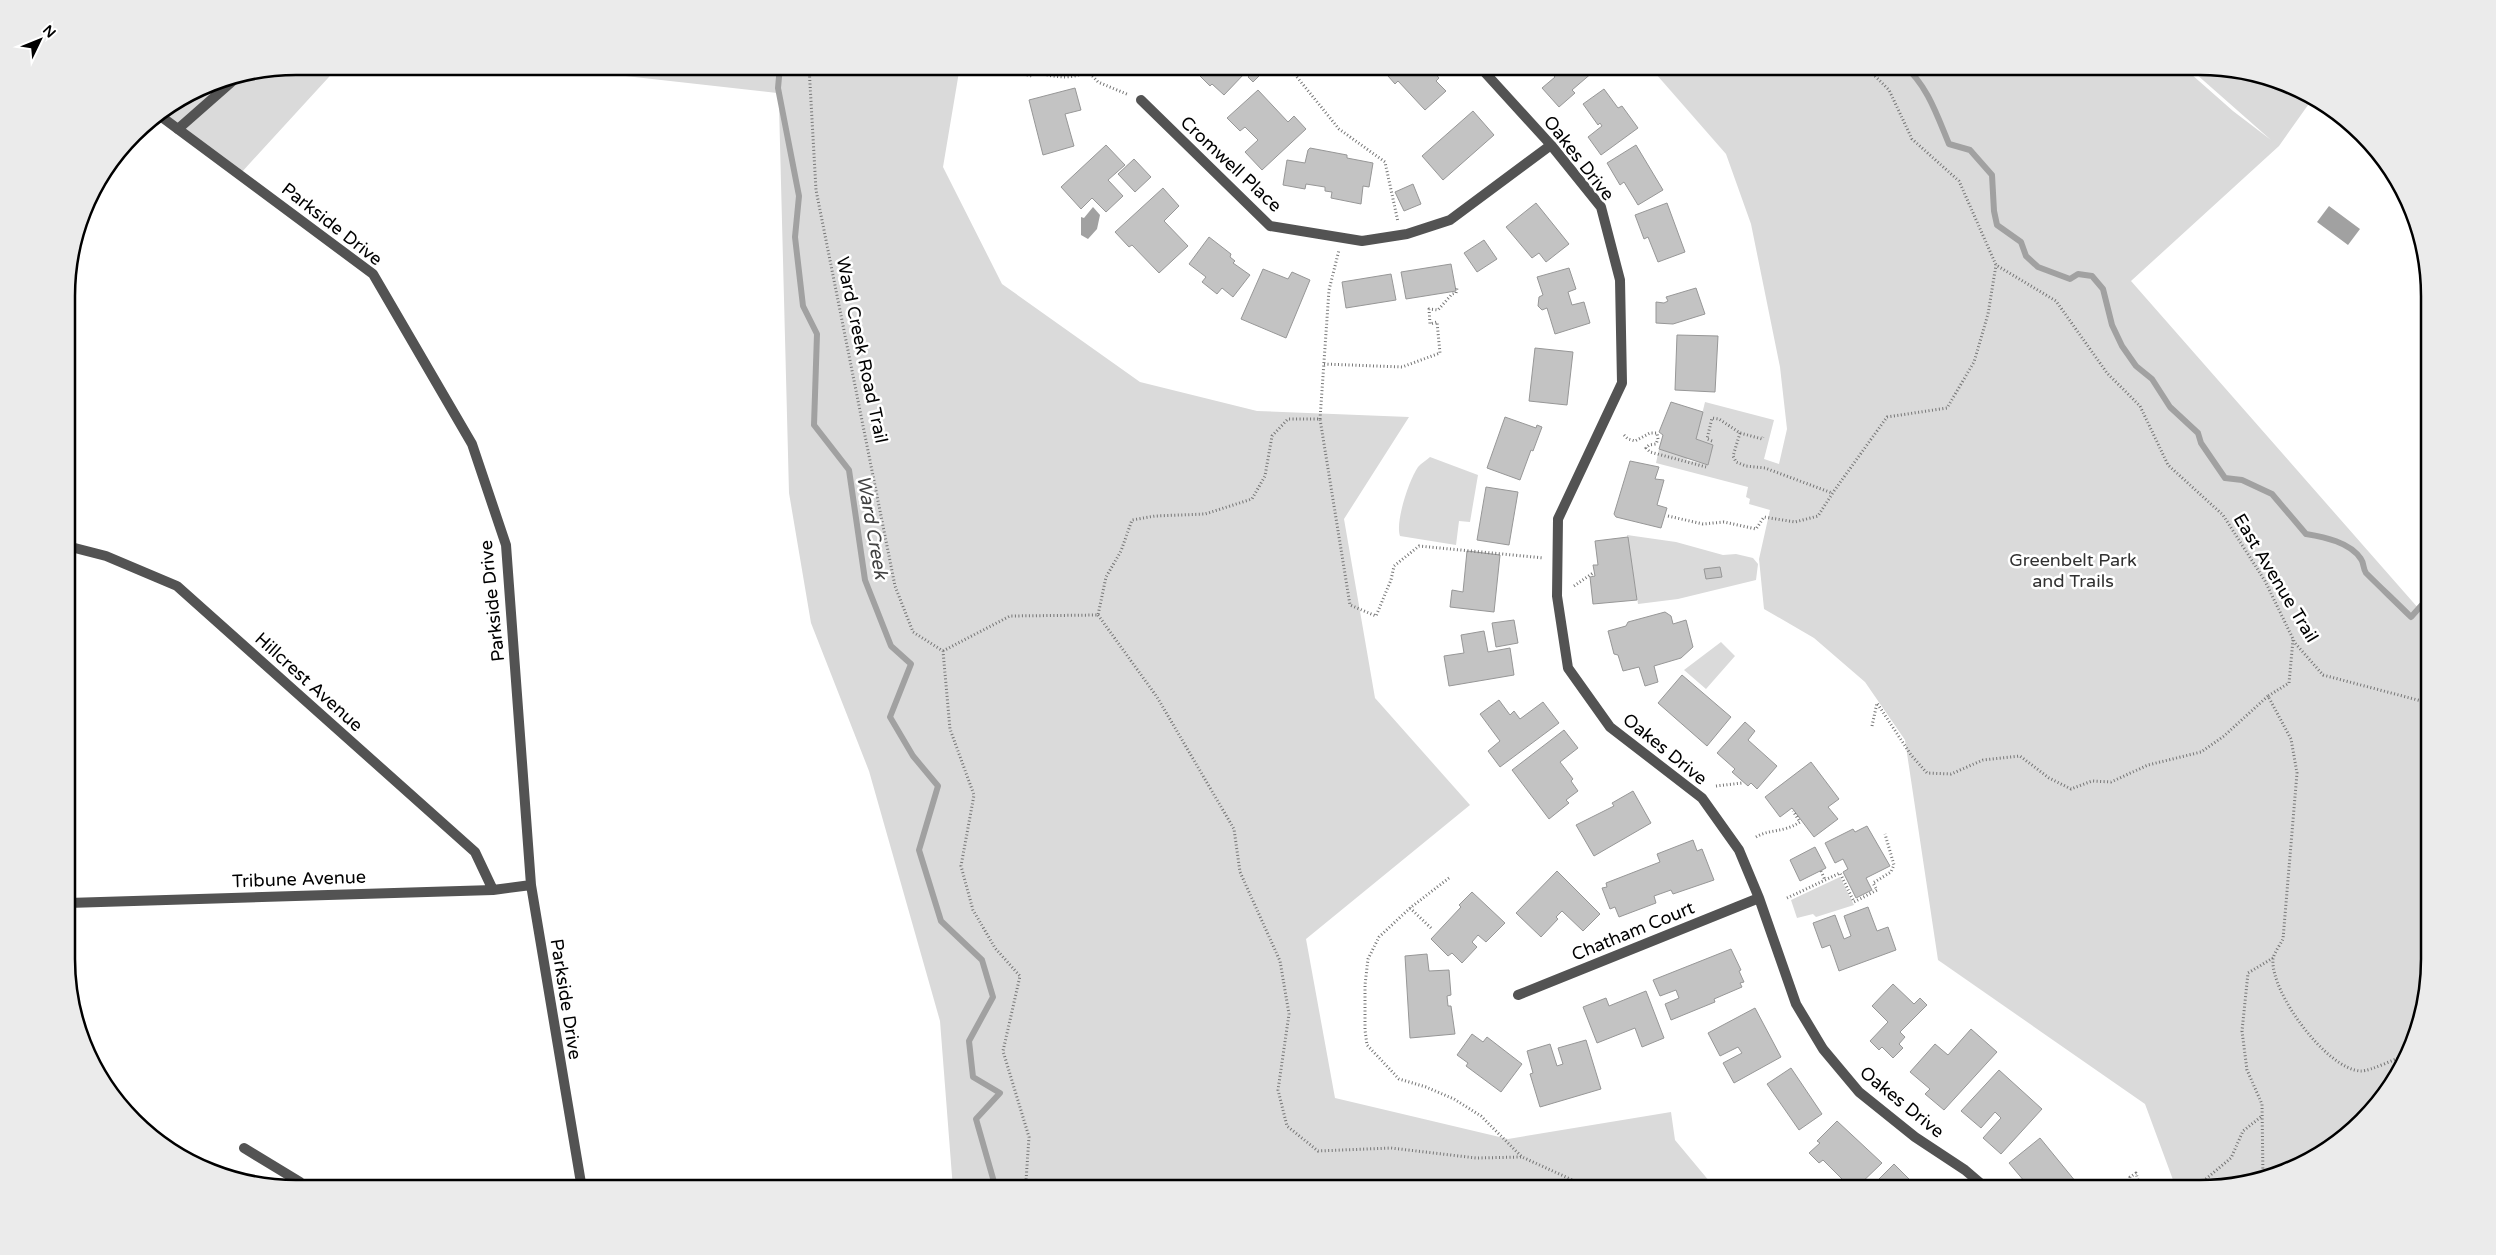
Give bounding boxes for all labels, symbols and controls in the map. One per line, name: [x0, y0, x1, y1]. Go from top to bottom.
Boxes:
north arrow: [15, 15, 65, 65]
text: N: [39, 22, 59, 41]
street label: Cromwell Place: [1176, 111, 1286, 217]
street label: Oakes Drive: [1539, 111, 1619, 205]
street label: Parkside Drive: [277, 178, 387, 270]
street label: Ward Creek Road Trail: [831, 255, 893, 445]
water label: Ward Creek: [852, 474, 892, 582]
street label: East Avenue Trail: [2229, 510, 2323, 646]
street label: Parkside Drive: [475, 539, 509, 663]
park label: Greenbelt Park and Trails: [2009, 549, 2137, 592]
street label: Hillcrest Avenue: [250, 628, 368, 736]
street label: Oakes Drive: [1618, 708, 1712, 790]
street label: Tribune Avenue: [232, 866, 366, 892]
street label: Chatham Court: [1568, 896, 1698, 966]
street label: Parkside Drive: [546, 937, 586, 1061]
street label: Oakes Drive: [1855, 1061, 1949, 1143]

